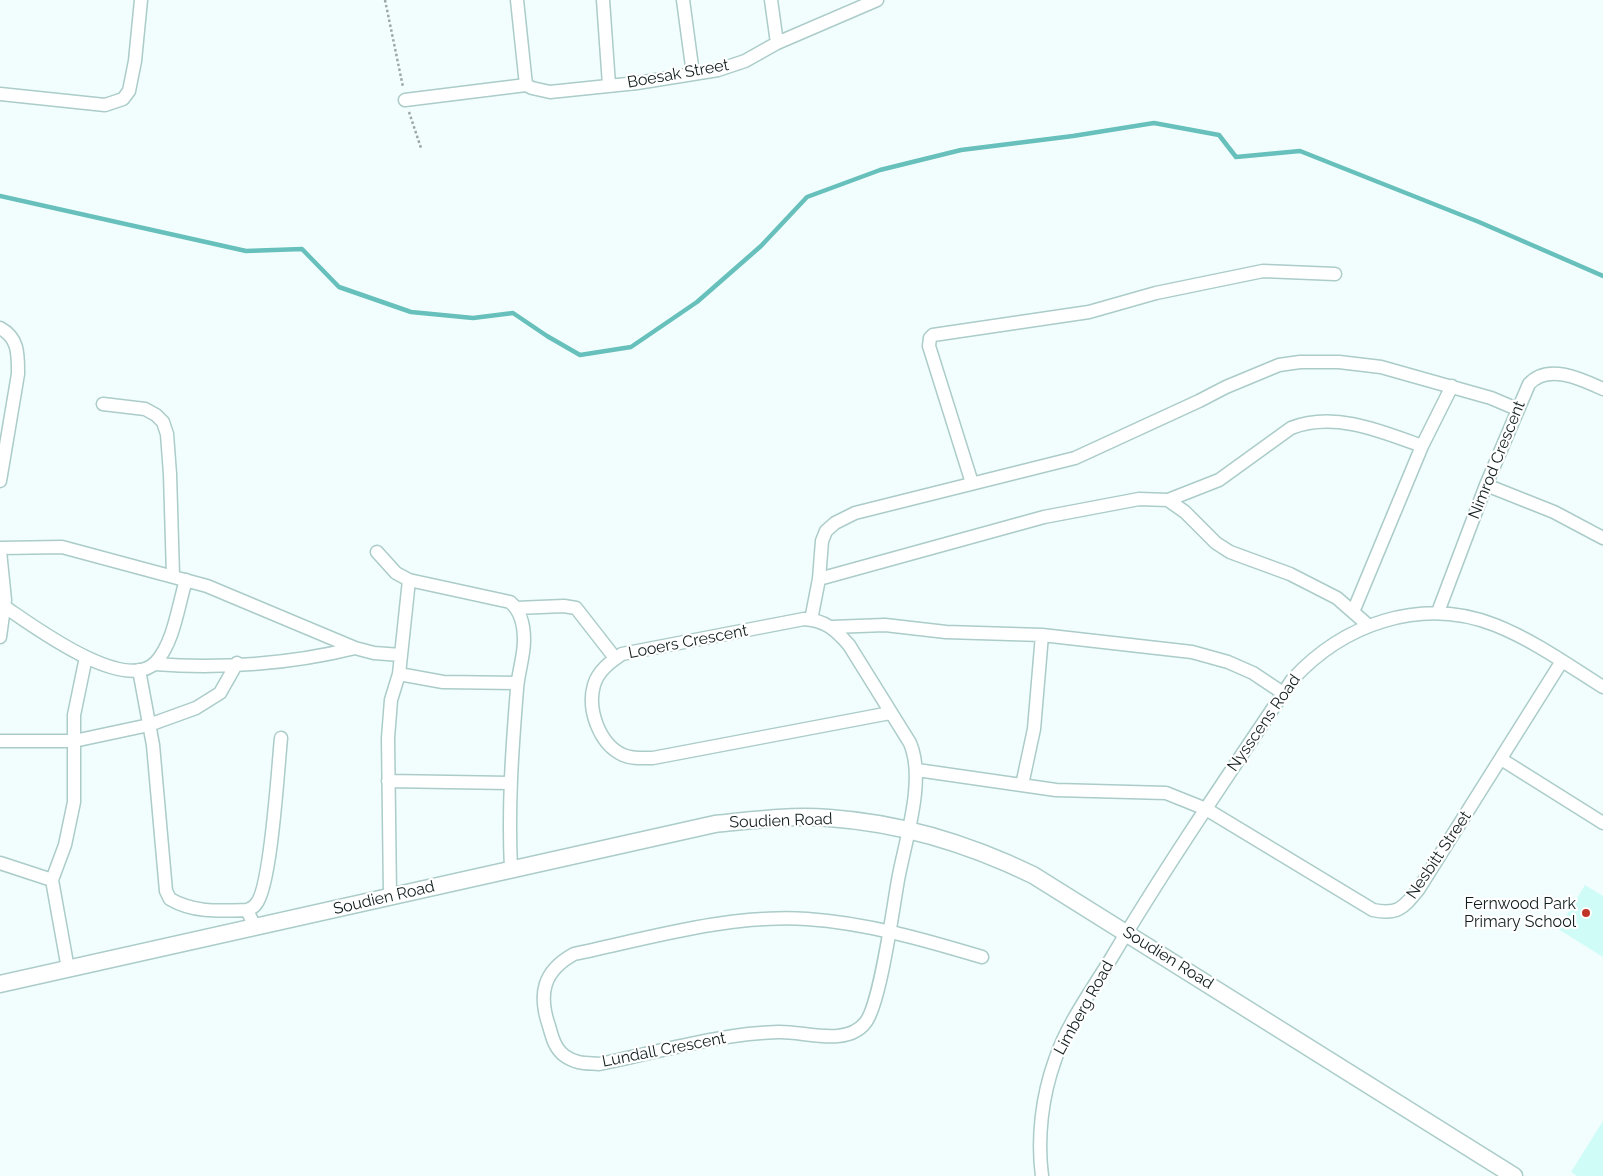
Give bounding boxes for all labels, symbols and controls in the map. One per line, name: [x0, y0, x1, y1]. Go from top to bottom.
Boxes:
street label: Boesak Street: [626, 56, 730, 92]
street label: Nimrod Crescent: [1465, 398, 1529, 522]
street label: Looers Crescent: [627, 621, 749, 663]
street label: Nysscens Road: [1223, 671, 1305, 775]
street label: Nesbitt Street: [1403, 807, 1475, 903]
street label: Soudien Road: [729, 810, 833, 832]
street label: Soudien Road: [331, 877, 437, 919]
place label: Fernwood Park Primary School: [1464, 894, 1576, 932]
marker: Fernwood Park Primary School: [1580, 907, 1592, 919]
street label: Soudien Road: [1119, 922, 1217, 994]
street label: Limberg Road: [1050, 958, 1118, 1058]
street label: Lundall Crescent: [600, 1029, 728, 1071]

